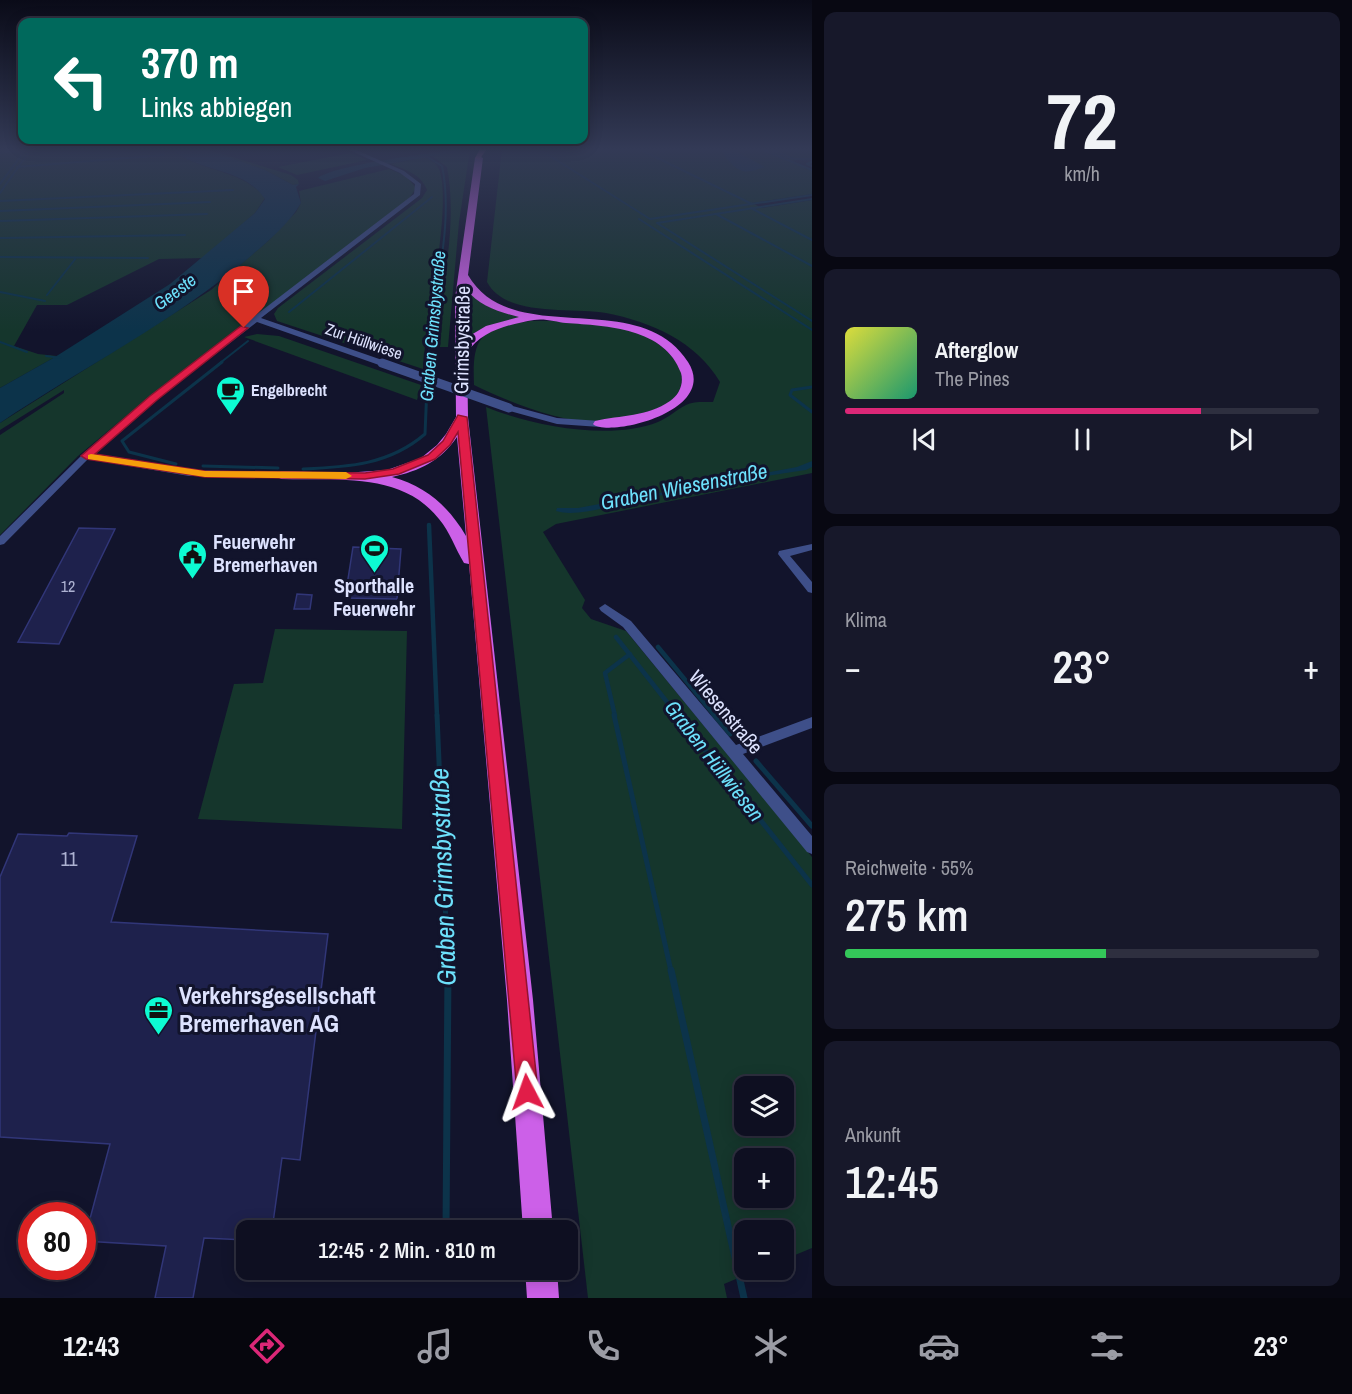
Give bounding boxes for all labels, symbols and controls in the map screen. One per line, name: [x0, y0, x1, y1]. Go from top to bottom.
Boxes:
text: 370 m: [141, 35, 239, 91]
icon: left: [42, 42, 120, 120]
text: 72: [1046, 68, 1118, 173]
text: Links abbiegen: [141, 89, 292, 125]
text: km/h: [1064, 160, 1100, 187]
water label: Graben Grimsbystraße: [413, 250, 452, 402]
pin: [218, 266, 269, 328]
water label: Geeste: [148, 267, 201, 316]
icon: arrive: [227, 275, 260, 308]
street label: Grimsbystraße: [447, 286, 476, 394]
street label: Zur Hüllwiese: [323, 318, 405, 364]
text: Afterglow: [935, 335, 1018, 365]
text: The Pines: [935, 365, 1010, 392]
cafe icon: Engelbrecht: [214, 374, 246, 416]
place label: Engelbrecht: [251, 379, 327, 401]
icon: previous: [908, 423, 941, 456]
icon: pause: [1066, 423, 1099, 456]
icon: next: [1224, 423, 1257, 456]
water label: Graben Wiesenstraße: [598, 456, 770, 517]
place label: Feuerwehr Bremerhaven: [213, 528, 318, 578]
sports icon: Sporthalle Feuerwehr: [358, 532, 390, 574]
public building icon: Feuerwehr Bremerhaven: [176, 538, 208, 580]
place label: Sporthalle Feuerwehr: [333, 572, 416, 622]
house number: 12: [61, 575, 75, 597]
text: Klima: [845, 606, 887, 633]
text: 23°: [1052, 636, 1112, 697]
text: −: [845, 645, 861, 689]
text: +: [1303, 645, 1319, 689]
street label: Wiesenstraße: [683, 664, 770, 759]
water label: Graben Hüllwiesen: [658, 694, 771, 827]
water label: Graben Grimsbystraße: [421, 767, 464, 987]
house number: 11: [60, 845, 78, 872]
text: Reichweite · 55%: [845, 854, 974, 881]
text: 275 km: [845, 884, 969, 945]
place label: Verkehrsgesellschaft Bremerhaven AG: [179, 979, 376, 1039]
office icon: Verkehrsgesellschaft Bremerhaven AG: [142, 994, 174, 1036]
position arrow: [495, 1060, 559, 1124]
map controls: [734, 1076, 794, 1280]
button: layers: [734, 1076, 794, 1136]
text: Ankunft: [845, 1121, 901, 1148]
button: +: [734, 1148, 794, 1208]
text: 12:45: [845, 1151, 939, 1212]
speed limit sign: 80: [18, 1202, 96, 1280]
button: −: [734, 1220, 794, 1280]
text: 12:45 · 2 Min. · 810 m: [318, 1235, 496, 1265]
icon: directions: [246, 1325, 288, 1367]
icon: music: [414, 1325, 456, 1367]
icon: phone: [582, 1325, 624, 1367]
icon: climate: [750, 1325, 792, 1367]
icon: car: [918, 1325, 960, 1367]
icon: filters: [1086, 1325, 1128, 1367]
text: 12:43: [63, 1328, 120, 1364]
text: 23°: [1254, 1328, 1289, 1364]

